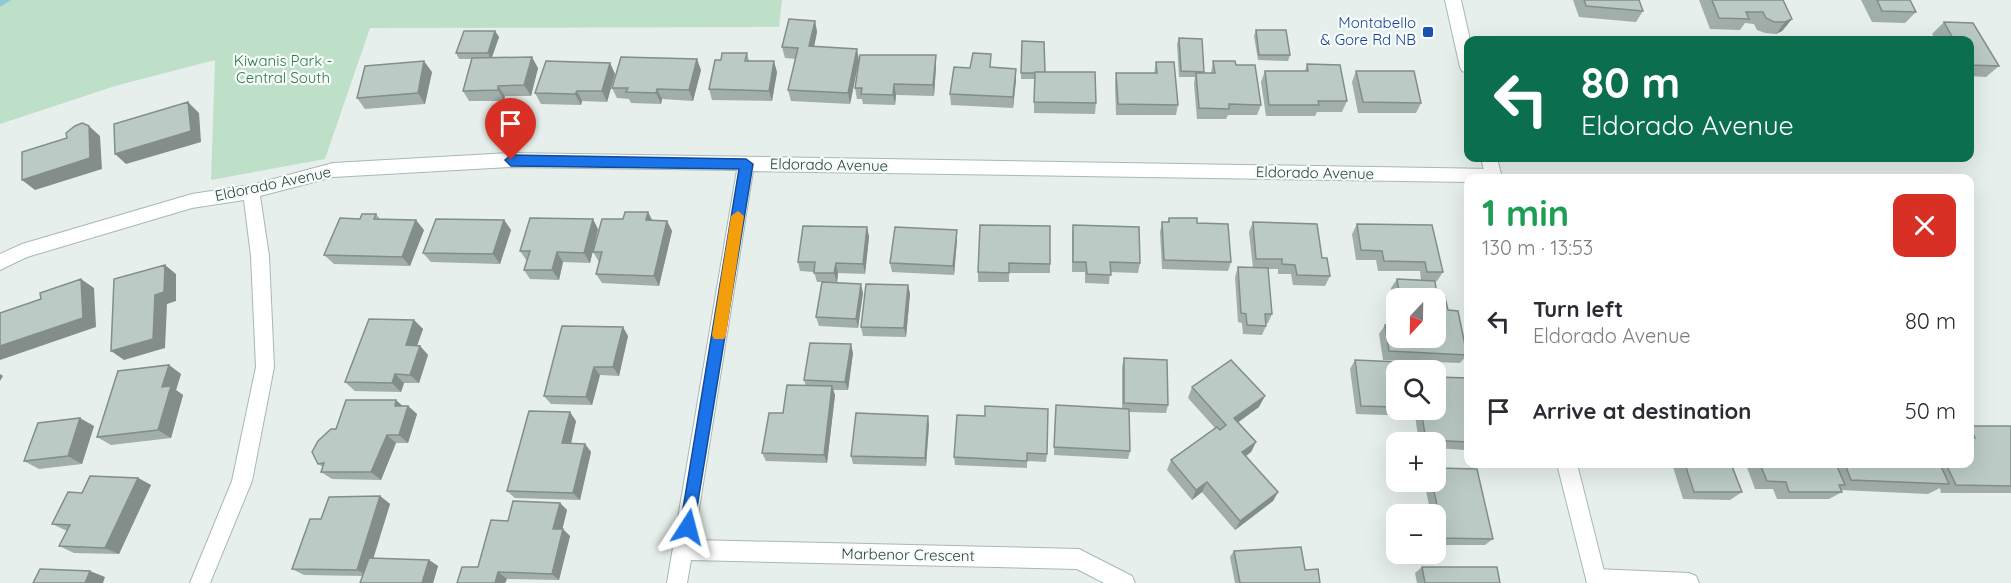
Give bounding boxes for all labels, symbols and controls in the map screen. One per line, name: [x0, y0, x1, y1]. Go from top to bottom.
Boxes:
place label: Montabello & Gore Rd NB: [1320, 13, 1416, 49]
marker: Montabello & Gore Rd NB: [1421, 25, 1435, 39]
park label: Kiwanis Park - Central South: [234, 51, 332, 87]
text: 80 m: [1581, 56, 1680, 109]
icon: left: [1482, 60, 1560, 138]
pin: [485, 98, 536, 160]
icon: arrive: [494, 107, 527, 140]
text: Eldorado Avenue: [1581, 108, 1794, 142]
street label: Eldorado Avenue: [770, 154, 888, 175]
street label: Eldorado Avenue: [213, 162, 333, 205]
street label: Eldorado Avenue: [1256, 162, 1374, 183]
text: 1 min: [1482, 190, 1569, 235]
button: close: [1893, 194, 1956, 257]
text: 130 m · 13:53: [1482, 235, 1593, 260]
north arrow: [1386, 288, 1446, 348]
map controls: [1386, 288, 1446, 564]
text: Turn left: [1533, 295, 1623, 323]
icon: left: [1482, 305, 1515, 338]
text: 80 m: [1905, 307, 1956, 335]
text: Eldorado Avenue: [1533, 323, 1691, 348]
button: search: [1386, 360, 1446, 420]
icon: arrive: [1482, 395, 1515, 428]
text: Arrive at destination: [1533, 397, 1751, 425]
text: 50 m: [1905, 397, 1956, 425]
button: +: [1386, 432, 1446, 492]
position arrow: [656, 495, 720, 559]
button: −: [1386, 504, 1446, 564]
street label: Marbenor Crescent: [841, 544, 975, 565]

